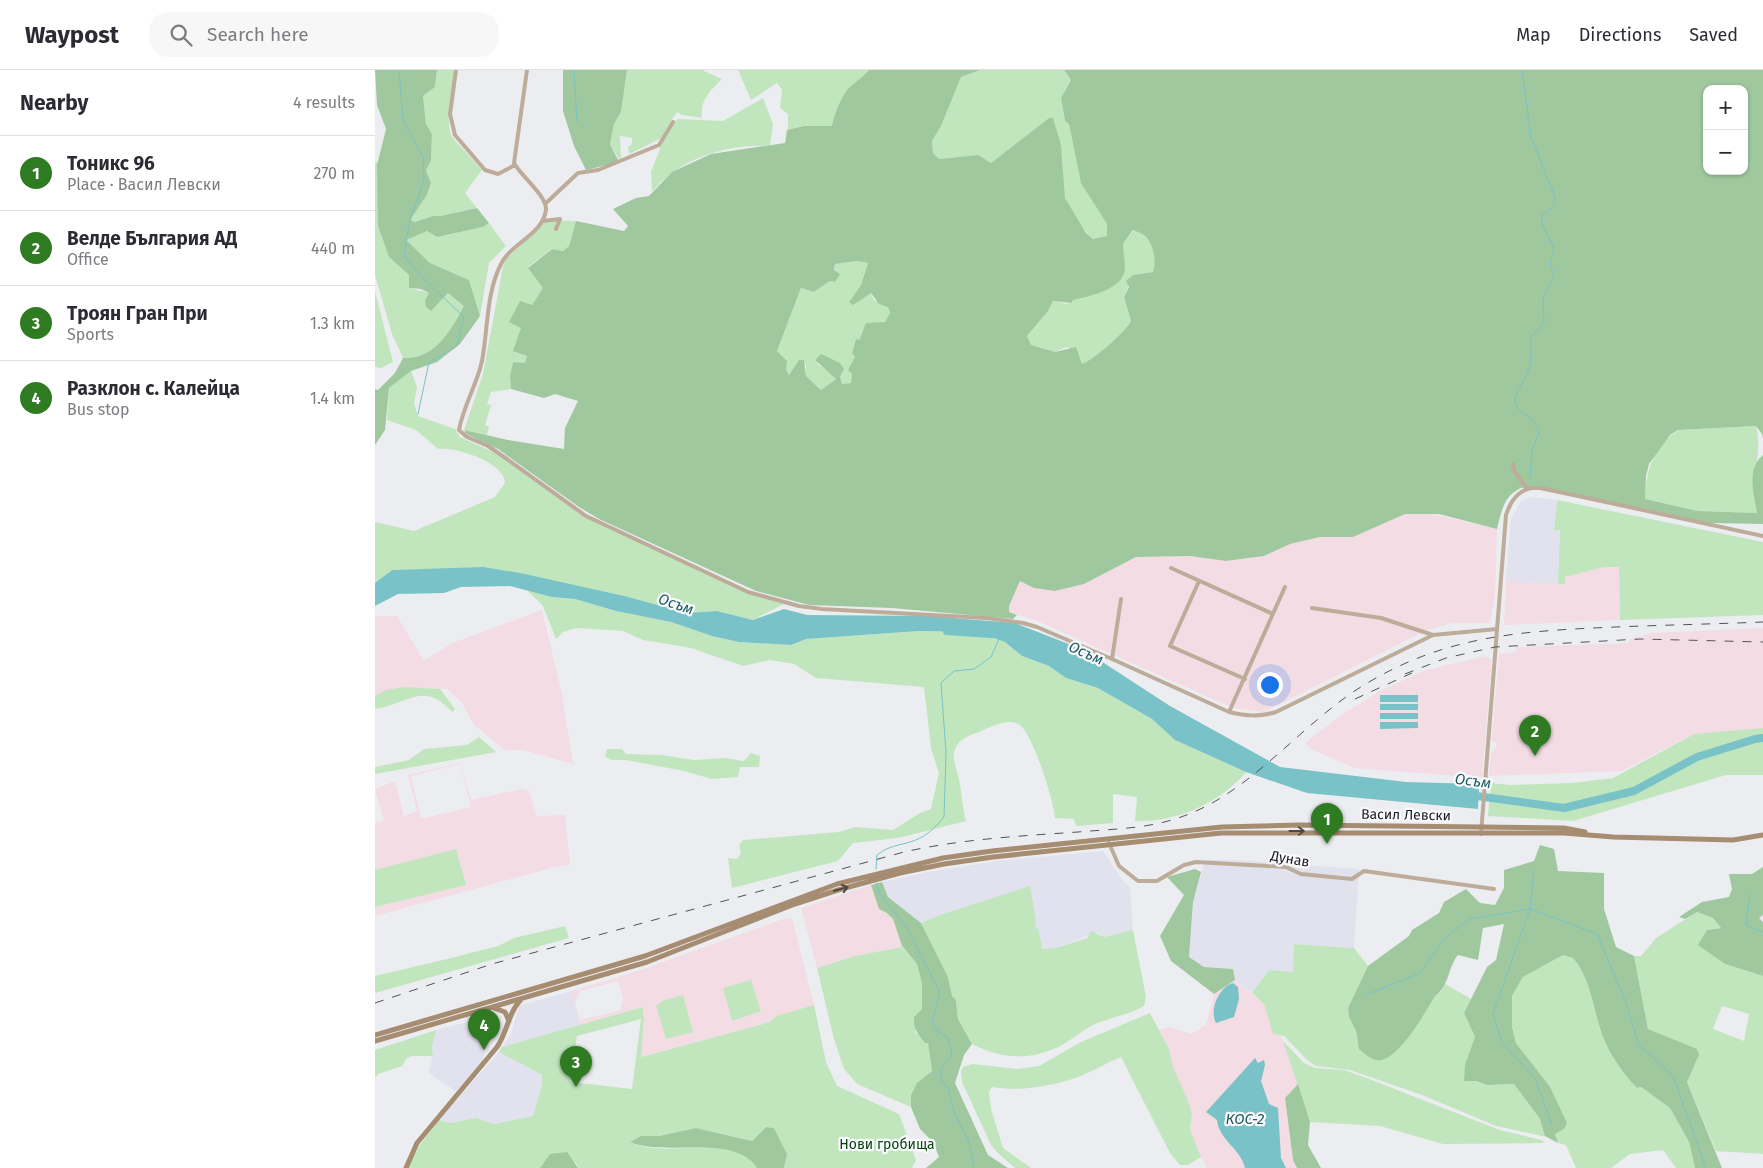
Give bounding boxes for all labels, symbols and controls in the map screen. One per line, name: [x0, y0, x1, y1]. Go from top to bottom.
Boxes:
search box: [149, 12, 499, 57]
text: Waypost: [25, 21, 119, 49]
icon: search: [167, 21, 195, 49]
text: Search here: [207, 23, 309, 46]
text: Map: [1516, 24, 1551, 46]
text: Directions: [1579, 24, 1661, 46]
text: Saved: [1689, 24, 1738, 46]
map controls: [1703, 85, 1748, 175]
button: +: [1703, 85, 1748, 130]
text: Nearby: [20, 90, 88, 116]
text: 4 results: [293, 93, 355, 112]
button: −: [1703, 130, 1748, 175]
text: Тоникс 96: [67, 152, 155, 175]
text: 1: [32, 164, 40, 183]
text: 270 m: [313, 164, 355, 183]
text: Place · Васил Левски: [67, 175, 221, 194]
text: Велде България АД: [67, 227, 237, 250]
text: 2: [32, 239, 40, 258]
text: 440 m: [311, 239, 355, 258]
text: Office: [67, 250, 109, 269]
text: Троян Гран При: [67, 302, 208, 325]
text: 3: [32, 314, 40, 333]
text: 1.3 km: [310, 314, 355, 333]
text: Sports: [67, 325, 114, 344]
text: Разклон с. Калейца: [67, 377, 240, 400]
text: 4: [31, 389, 41, 408]
text: 1.4 km: [310, 389, 355, 408]
text: Bus stop: [67, 400, 130, 419]
water label: Осъм: [656, 590, 696, 618]
water label: Осъм: [1066, 637, 1106, 669]
your location: [1257, 672, 1283, 698]
pin: 2: [1519, 715, 1551, 756]
water label: Осъм: [1454, 770, 1492, 792]
pin: 1: [1311, 803, 1343, 844]
street label: Васил Левски: [1361, 806, 1451, 824]
one-way arrow: [1288, 826, 1305, 836]
street label: Дунав: [1268, 847, 1311, 871]
one-way arrow: [833, 884, 849, 894]
pin: 4: [468, 1009, 500, 1050]
pin: 3: [560, 1046, 592, 1087]
water label: КОС-2: [1226, 1110, 1264, 1128]
park label: Нови гробища: [839, 1136, 935, 1153]

